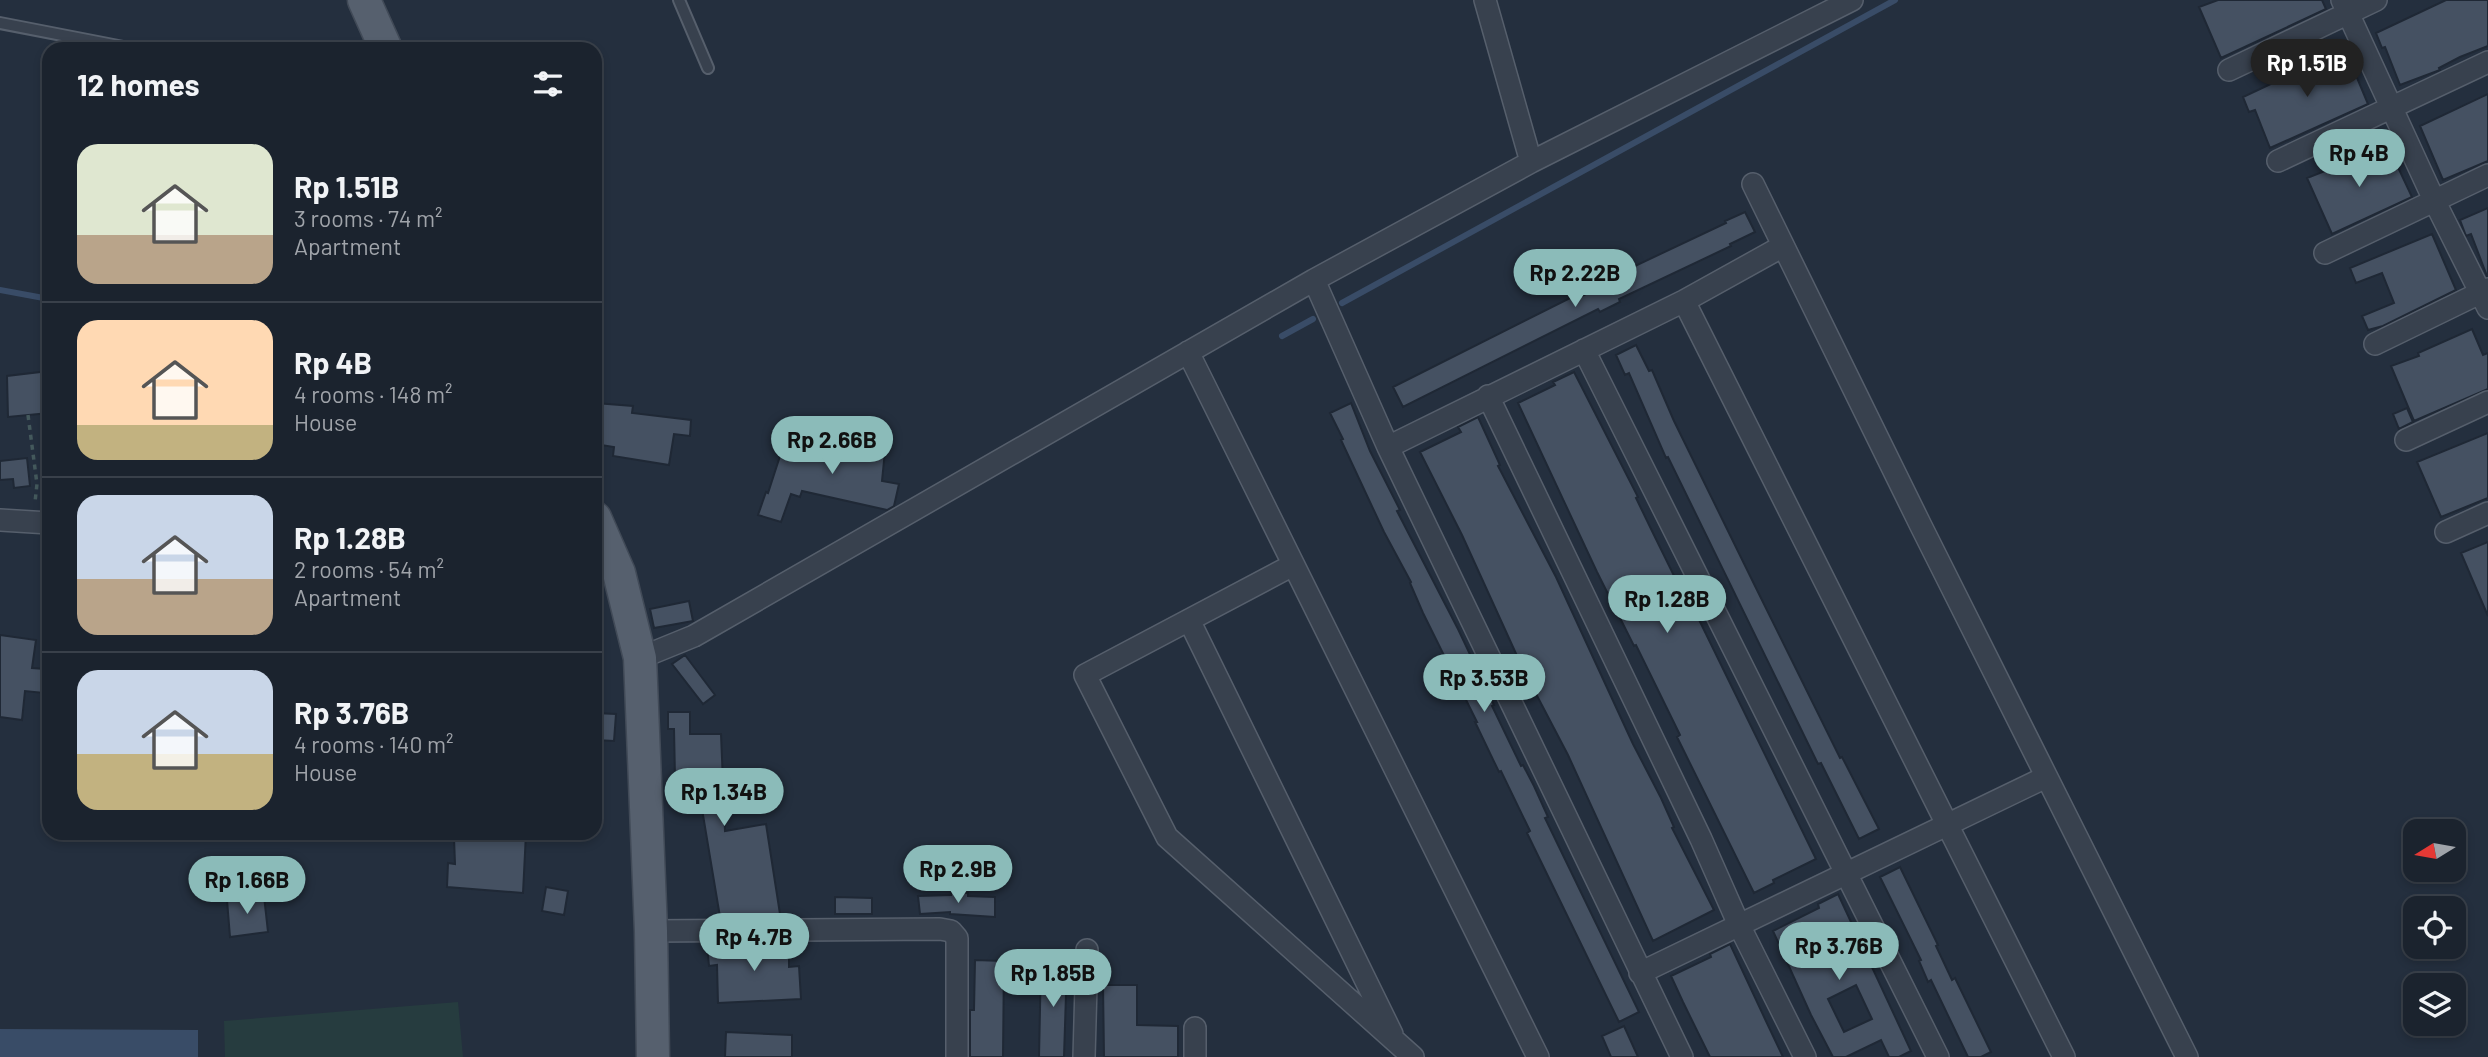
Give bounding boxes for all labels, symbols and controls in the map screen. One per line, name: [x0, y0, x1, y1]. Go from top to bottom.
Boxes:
pin: Rp 1.51B: [2235, 40, 2379, 99]
text: Rp 1.51B: [2267, 48, 2347, 76]
icon: filters: [529, 65, 567, 103]
text: 12 homes: [77, 66, 200, 102]
pin: Rp 4B: [2310, 130, 2408, 189]
text: Rp 4B: [2329, 138, 2389, 166]
text: Rp 1.51B: [294, 168, 399, 204]
icon: home: [133, 172, 217, 256]
text: 3 rooms · 74 m²: [294, 204, 443, 232]
text: Apartment: [294, 232, 401, 260]
pin: Rp 2.22B: [1503, 250, 1647, 309]
text: Rp 2.22B: [1530, 258, 1620, 286]
text: Rp 4B: [294, 344, 372, 380]
icon: home: [133, 348, 217, 432]
text: 4 rooms · 148 m²: [294, 380, 453, 408]
text: House: [294, 408, 357, 436]
pin: Rp 2.66B: [760, 416, 904, 476]
text: Rp 2.66B: [787, 425, 877, 453]
text: Rp 1.28B: [294, 519, 406, 555]
icon: home: [133, 523, 217, 607]
text: 2 rooms · 54 m²: [294, 555, 444, 583]
pin: Rp 1.28B: [1595, 576, 1739, 635]
text: Apartment: [294, 583, 401, 611]
text: Rp 1.28B: [1624, 584, 1710, 612]
pin: Rp 3.53B: [1412, 654, 1556, 714]
text: Rp 3.53B: [1439, 663, 1529, 691]
text: Rp 3.76B: [294, 694, 409, 730]
icon: home: [133, 698, 217, 782]
text: 4 rooms · 140 m²: [294, 730, 454, 758]
text: House: [294, 758, 357, 786]
pin: Rp 1.34B: [652, 768, 796, 828]
text: Rp 1.34B: [681, 777, 767, 805]
north arrow: [2403, 819, 2466, 882]
map controls: [2403, 819, 2466, 1036]
pin: Rp 2.9B: [893, 846, 1023, 905]
text: Rp 2.9B: [919, 854, 997, 882]
pin: Rp 1.66B: [175, 856, 319, 916]
text: Rp 1.66B: [204, 865, 290, 893]
button: locate: [2403, 896, 2466, 959]
pin: Rp 4.7B: [689, 914, 819, 973]
text: Rp 4.7B: [715, 922, 793, 950]
pin: Rp 3.76B: [1767, 922, 1911, 982]
text: Rp 3.76B: [1795, 931, 1883, 959]
pin: Rp 1.85B: [981, 950, 1125, 1009]
text: Rp 1.85B: [1010, 958, 1096, 986]
button: layers: [2403, 973, 2466, 1036]

